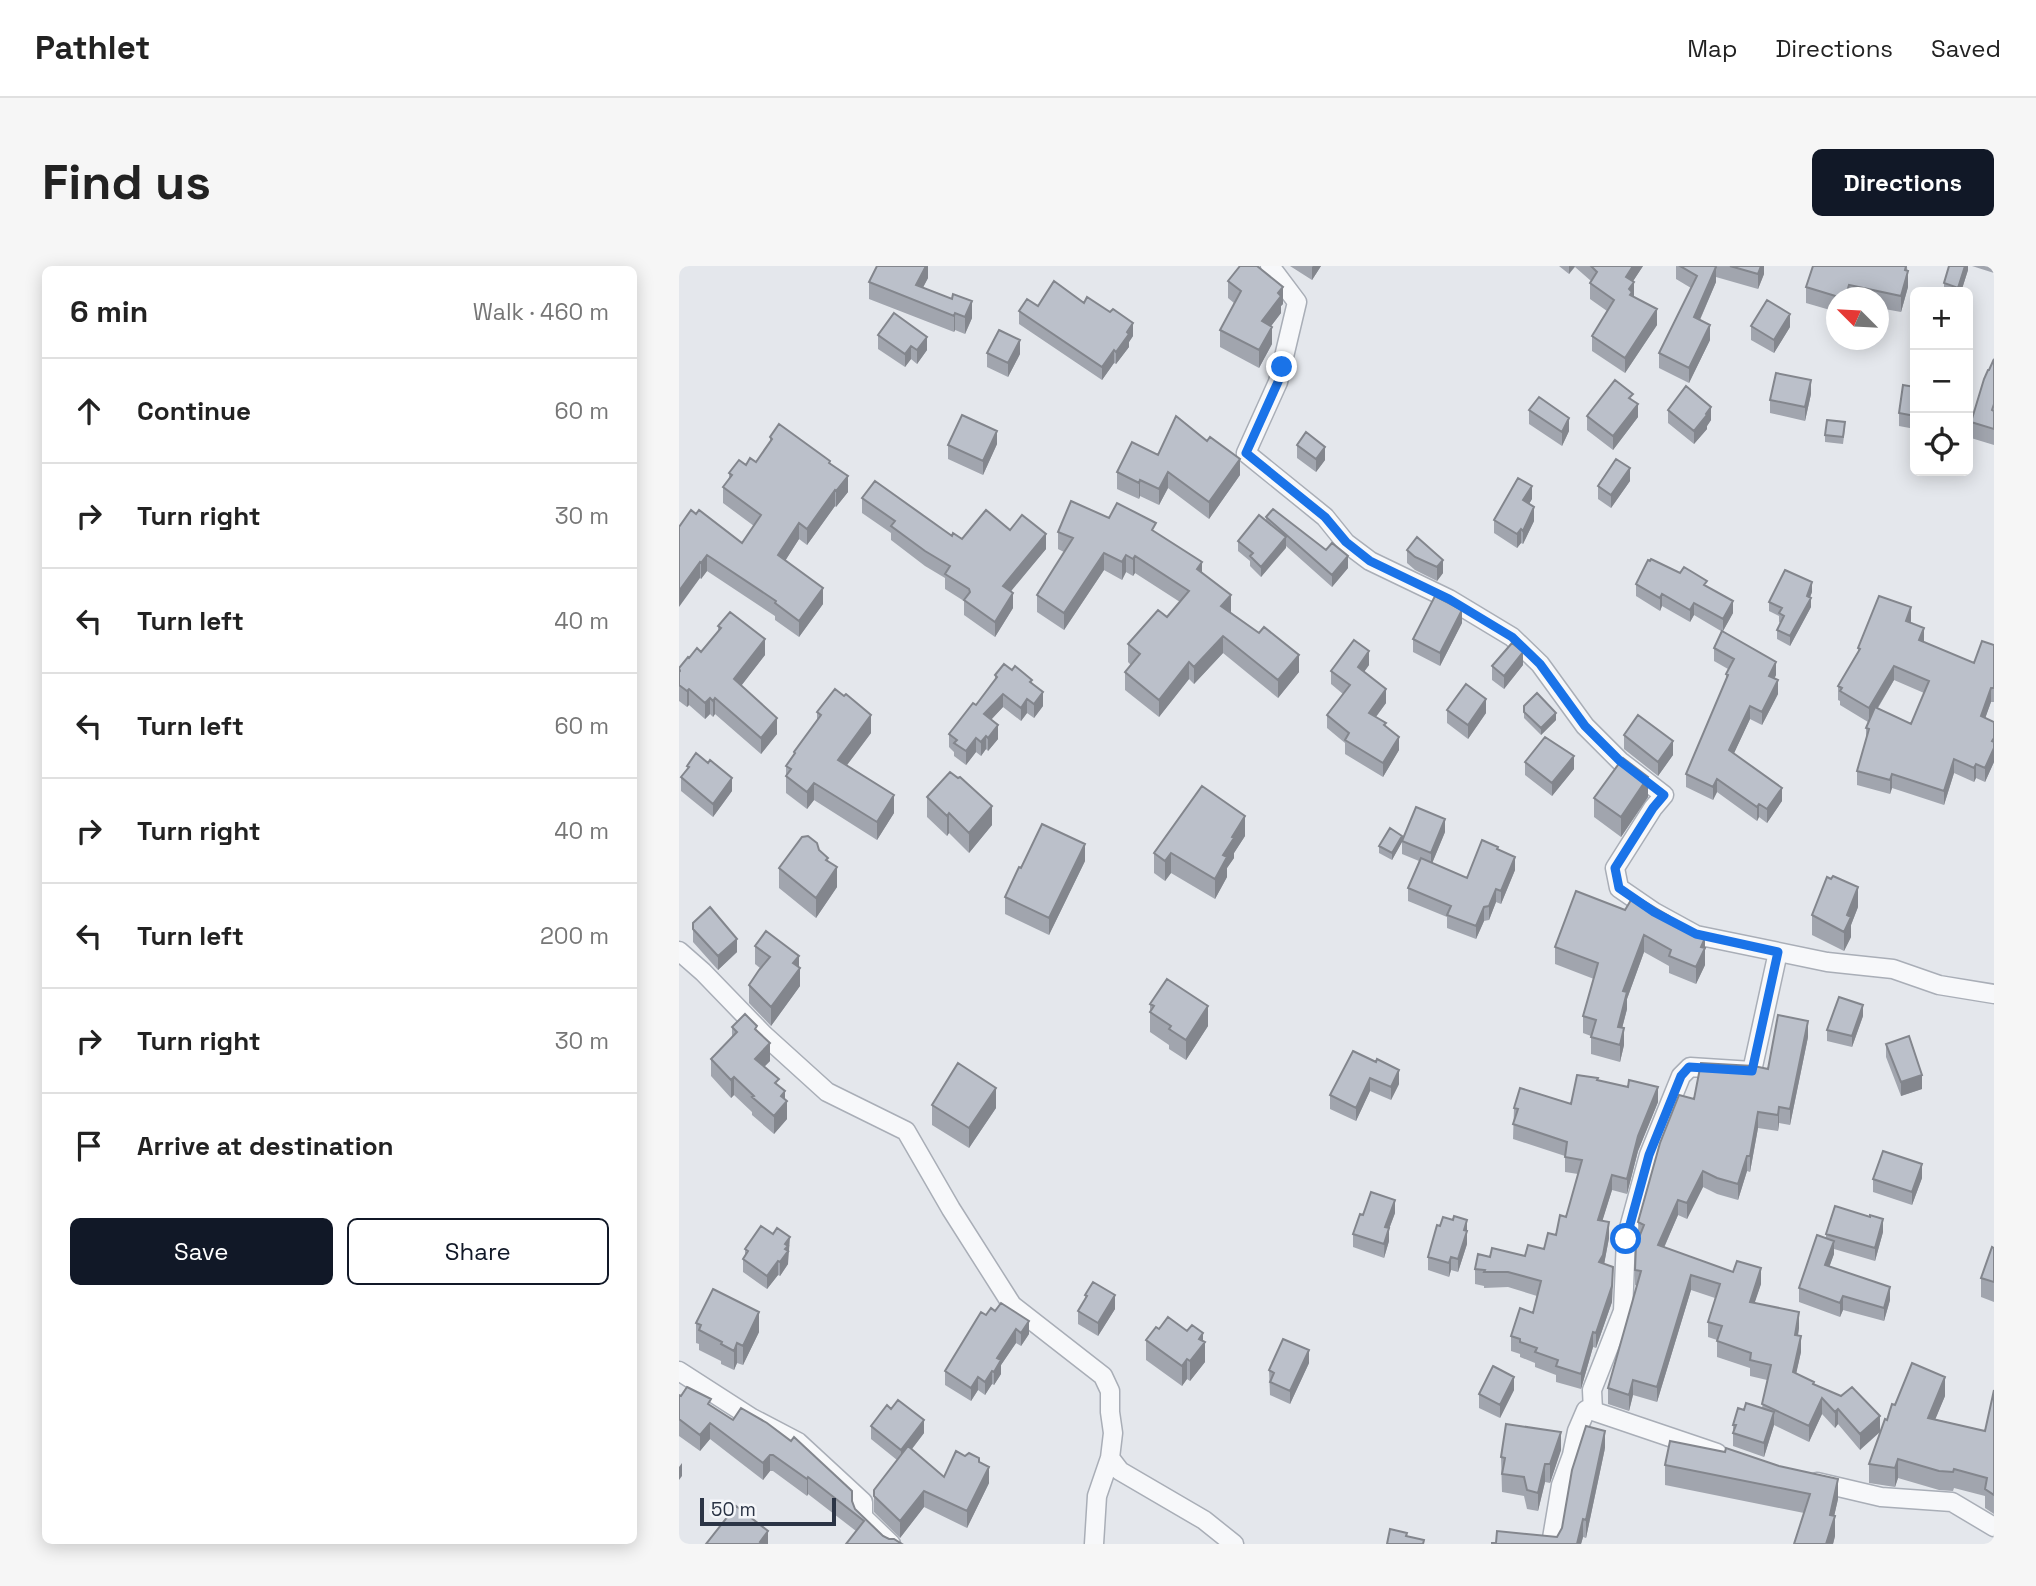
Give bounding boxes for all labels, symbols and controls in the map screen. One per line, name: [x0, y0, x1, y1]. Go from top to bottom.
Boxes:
text: Pathlet: [35, 27, 150, 69]
text: Map: [1687, 33, 1737, 64]
text: Directions: [1775, 33, 1893, 64]
text: Saved: [1931, 33, 2001, 64]
button: Directions: [1812, 149, 1994, 216]
text: Find us: [42, 151, 211, 213]
north arrow: [1826, 287, 1889, 350]
map controls: [1910, 287, 1973, 476]
button: +: [1910, 287, 1973, 350]
text: 6 min: [70, 292, 148, 331]
text: Walk · 460 m: [473, 297, 609, 327]
button: −: [1910, 350, 1973, 413]
route end: [1266, 351, 1297, 382]
icon: ahead: [70, 392, 108, 430]
text: Continue: [137, 394, 251, 428]
text: 60 m: [554, 396, 609, 426]
button: locate: [1910, 413, 1973, 476]
icon: right: [70, 497, 108, 535]
text: Turn right: [137, 499, 261, 533]
text: 30 m: [555, 501, 609, 531]
icon: left: [70, 602, 108, 640]
text: Turn left: [137, 604, 244, 638]
text: 40 m: [554, 606, 609, 636]
icon: left: [70, 707, 108, 745]
text: Turn left: [137, 709, 244, 743]
text: 60 m: [554, 711, 609, 741]
icon: right: [70, 812, 108, 850]
text: Turn right: [137, 814, 261, 848]
text: 40 m: [554, 816, 609, 846]
icon: left: [70, 917, 108, 955]
text: Turn left: [137, 919, 244, 953]
text: 200 m: [540, 921, 609, 951]
icon: right: [70, 1022, 108, 1060]
text: Turn right: [137, 1024, 261, 1058]
text: 30 m: [555, 1026, 609, 1056]
icon: arrive: [70, 1127, 108, 1165]
text: Arrive at destination: [137, 1129, 394, 1163]
button: Save: [70, 1218, 333, 1285]
button: Share: [347, 1218, 609, 1285]
route start: [1610, 1223, 1641, 1254]
scale bar: [700, 1495, 837, 1527]
text: 50 m: [711, 1497, 756, 1522]

